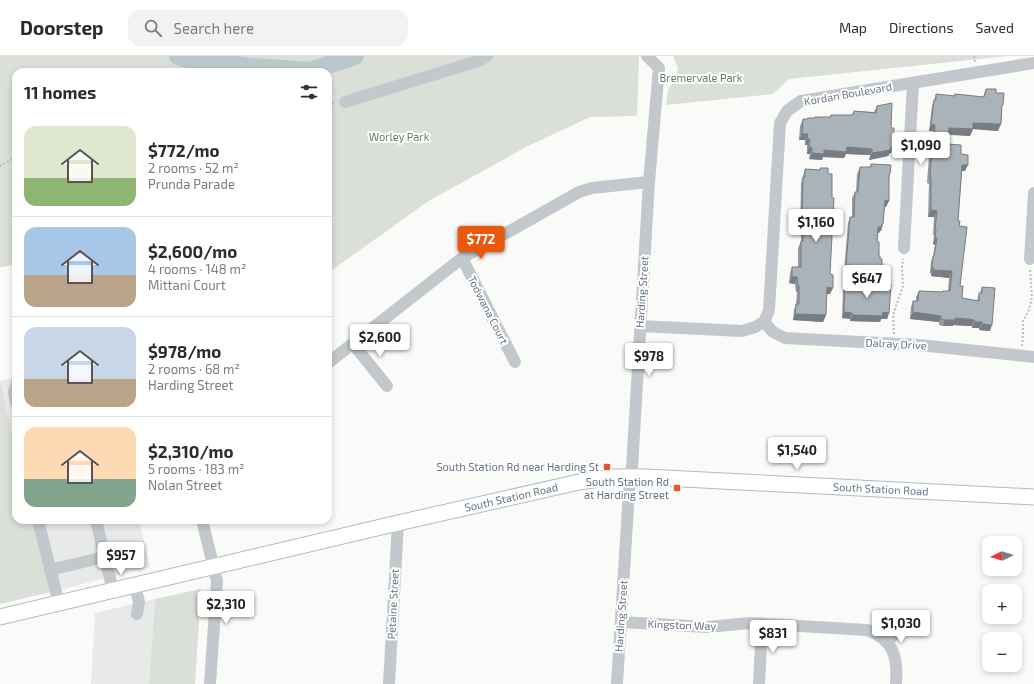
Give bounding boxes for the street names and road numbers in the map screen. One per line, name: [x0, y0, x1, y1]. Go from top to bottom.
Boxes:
street label: Kordan Boulevard: [803, 79, 893, 108]
street label: Harding Street: [632, 255, 651, 328]
street label: Todwana Court: [466, 273, 511, 346]
street label: Dalray Drive: [865, 335, 927, 352]
street label: South Station Road: [463, 480, 559, 514]
street label: South Station Road: [833, 480, 929, 498]
street label: Petaine Street: [384, 568, 401, 640]
street label: Harding Street: [611, 579, 630, 652]
street label: Kingston Way: [647, 617, 717, 632]

